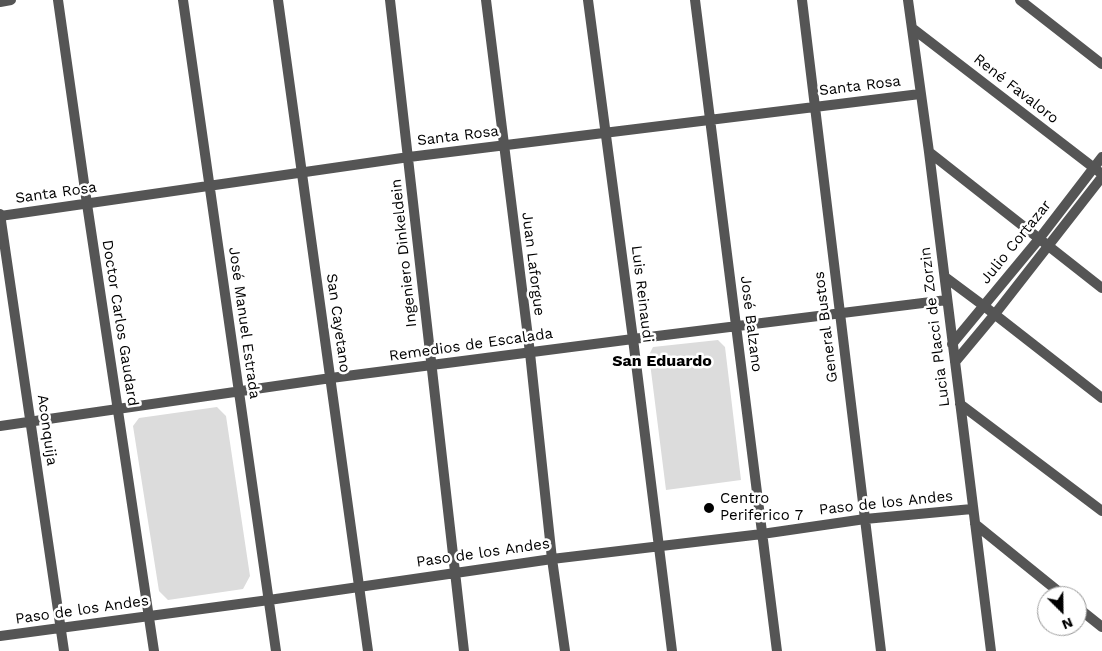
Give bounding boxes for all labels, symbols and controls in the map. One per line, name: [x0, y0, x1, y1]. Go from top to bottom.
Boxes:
street label: René Favaloro: [970, 50, 1062, 128]
street label: Santa Rosa: [818, 72, 902, 100]
street label: Santa Rosa: [416, 122, 500, 150]
street label: Santa Rosa: [14, 178, 98, 208]
street label: Ingeniero Dinkeldein: [387, 178, 421, 328]
street label: Julio Cortazar: [977, 196, 1055, 288]
street label: Juan Laforgue: [518, 211, 548, 317]
street label: Doctor Carlos Gaudard: [98, 239, 142, 407]
street label: Luis Reinaudi: [627, 244, 657, 344]
street label: José Manuel Estrada: [224, 246, 264, 400]
street label: Lucia Placci de Zorzin: [916, 246, 954, 408]
street label: General Bustos: [810, 270, 842, 384]
street label: San Cayetano: [322, 272, 354, 374]
street label: José Balzano: [736, 275, 766, 373]
street label: Remedios de Escalada: [388, 325, 554, 365]
district label: San Eduardo: [612, 351, 712, 371]
street label: Aconquija: [33, 393, 61, 467]
street label: Paso de los Andes: [818, 487, 954, 519]
place label: Centro Periferico 7: [720, 490, 803, 525]
marker: Centro Periferico 7: [702, 501, 716, 515]
street label: Paso de los Andes: [415, 535, 551, 571]
north arrow: [1037, 586, 1087, 636]
street label: Paso de los Andes: [14, 592, 150, 628]
text: N: [1060, 614, 1075, 633]

